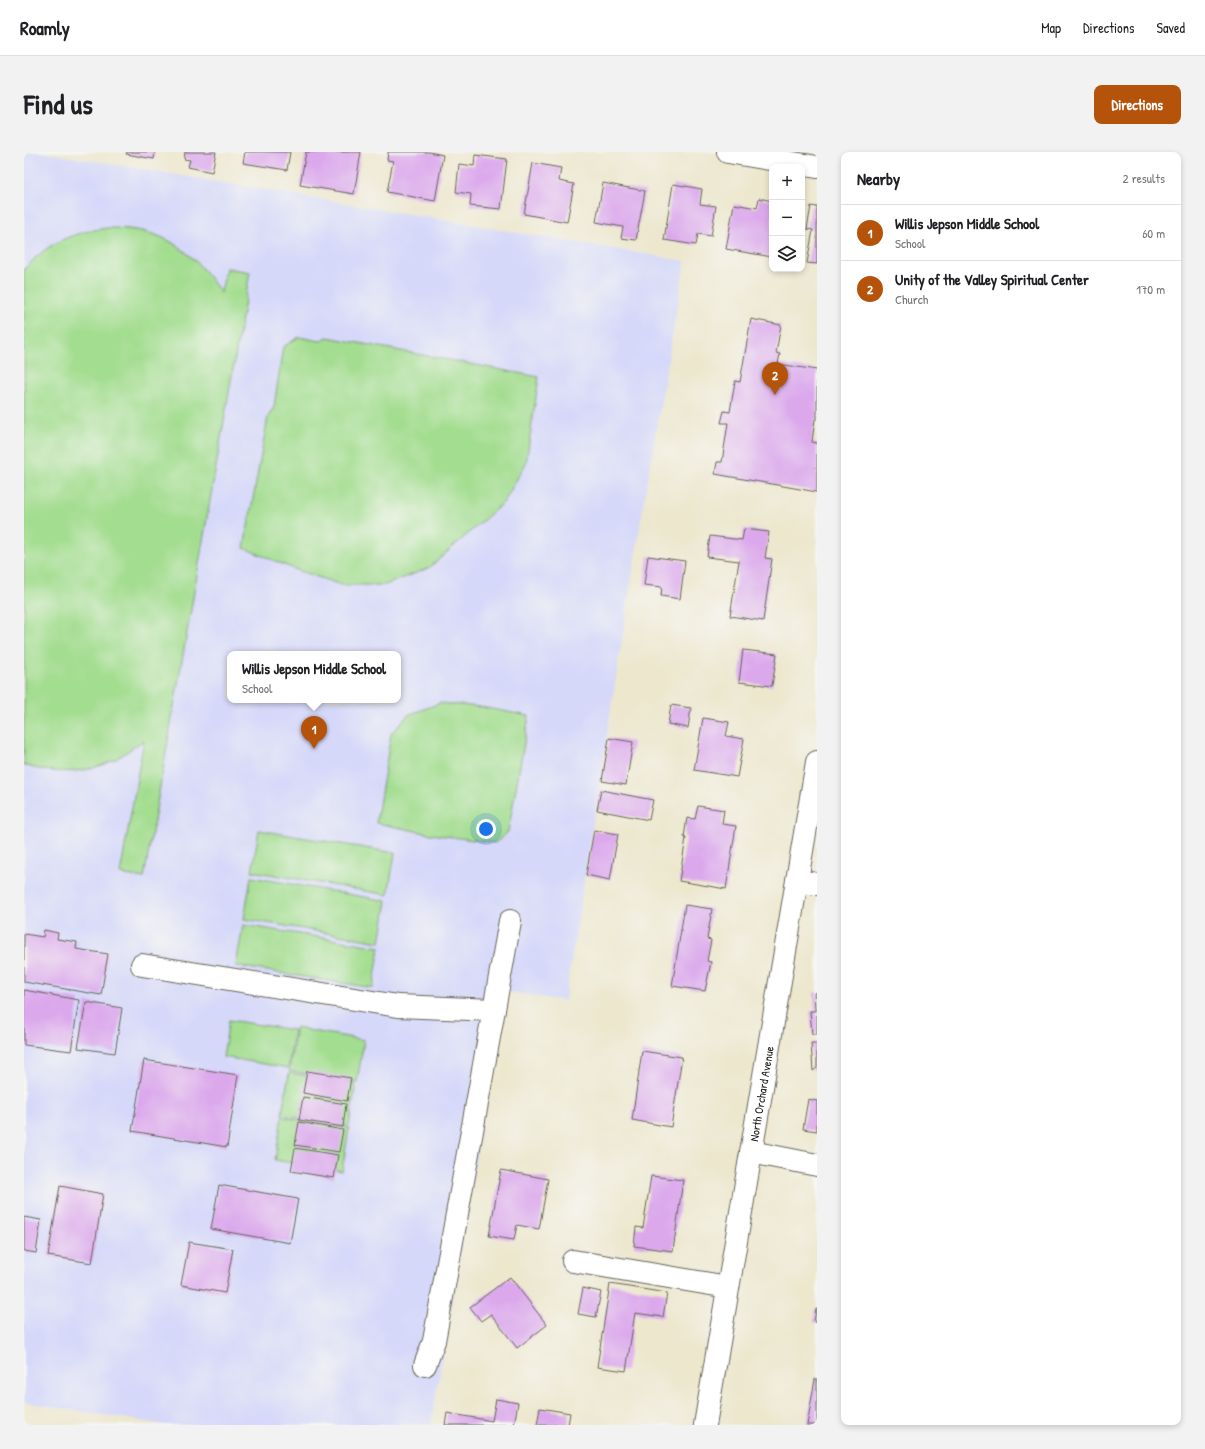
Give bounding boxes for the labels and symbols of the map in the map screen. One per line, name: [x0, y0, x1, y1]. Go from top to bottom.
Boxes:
pin: 2: [762, 362, 788, 395]
pin: 1: [301, 716, 327, 749]
your location: [476, 819, 496, 839]
street label: North Orchard Avenue: [745, 1045, 777, 1142]

